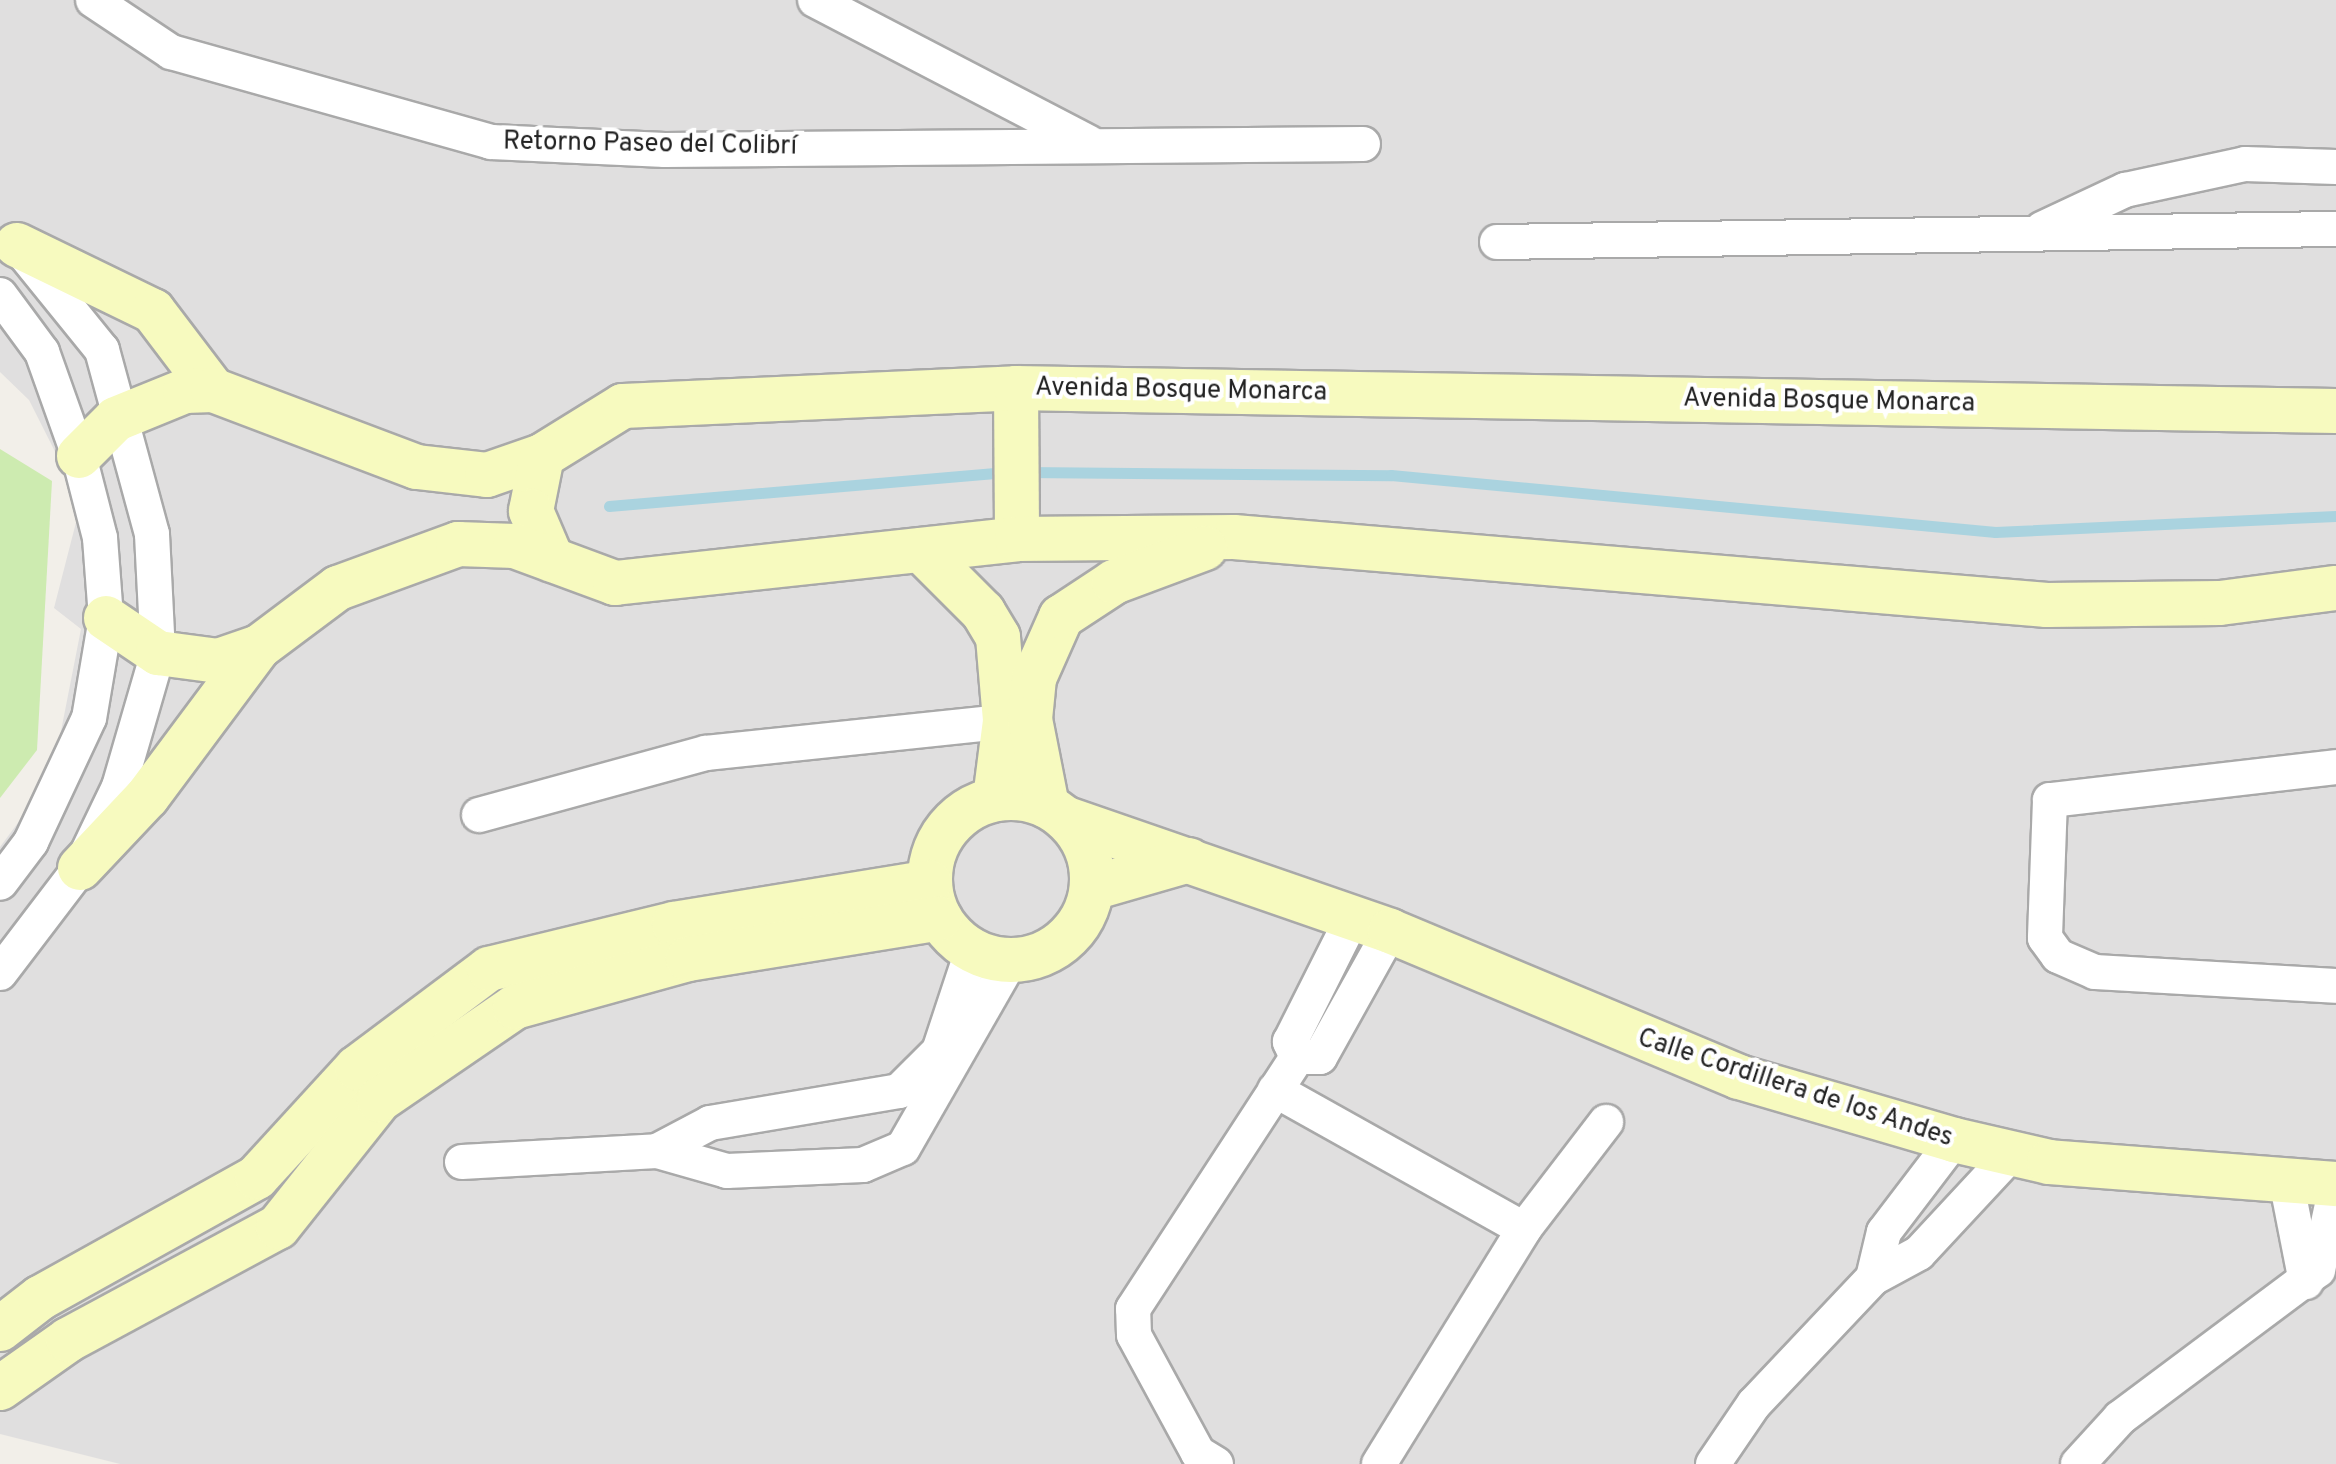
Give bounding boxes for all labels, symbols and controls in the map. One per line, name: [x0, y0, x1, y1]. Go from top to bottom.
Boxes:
street label: Retorno Paseo del Colibrí: [503, 127, 797, 163]
street label: Avenida Bosque Monarca: [1035, 373, 1327, 409]
street label: Avenida Bosque Monarca: [1683, 384, 1975, 420]
street label: Calle Cordillera de los Andes: [1633, 1023, 1957, 1155]

